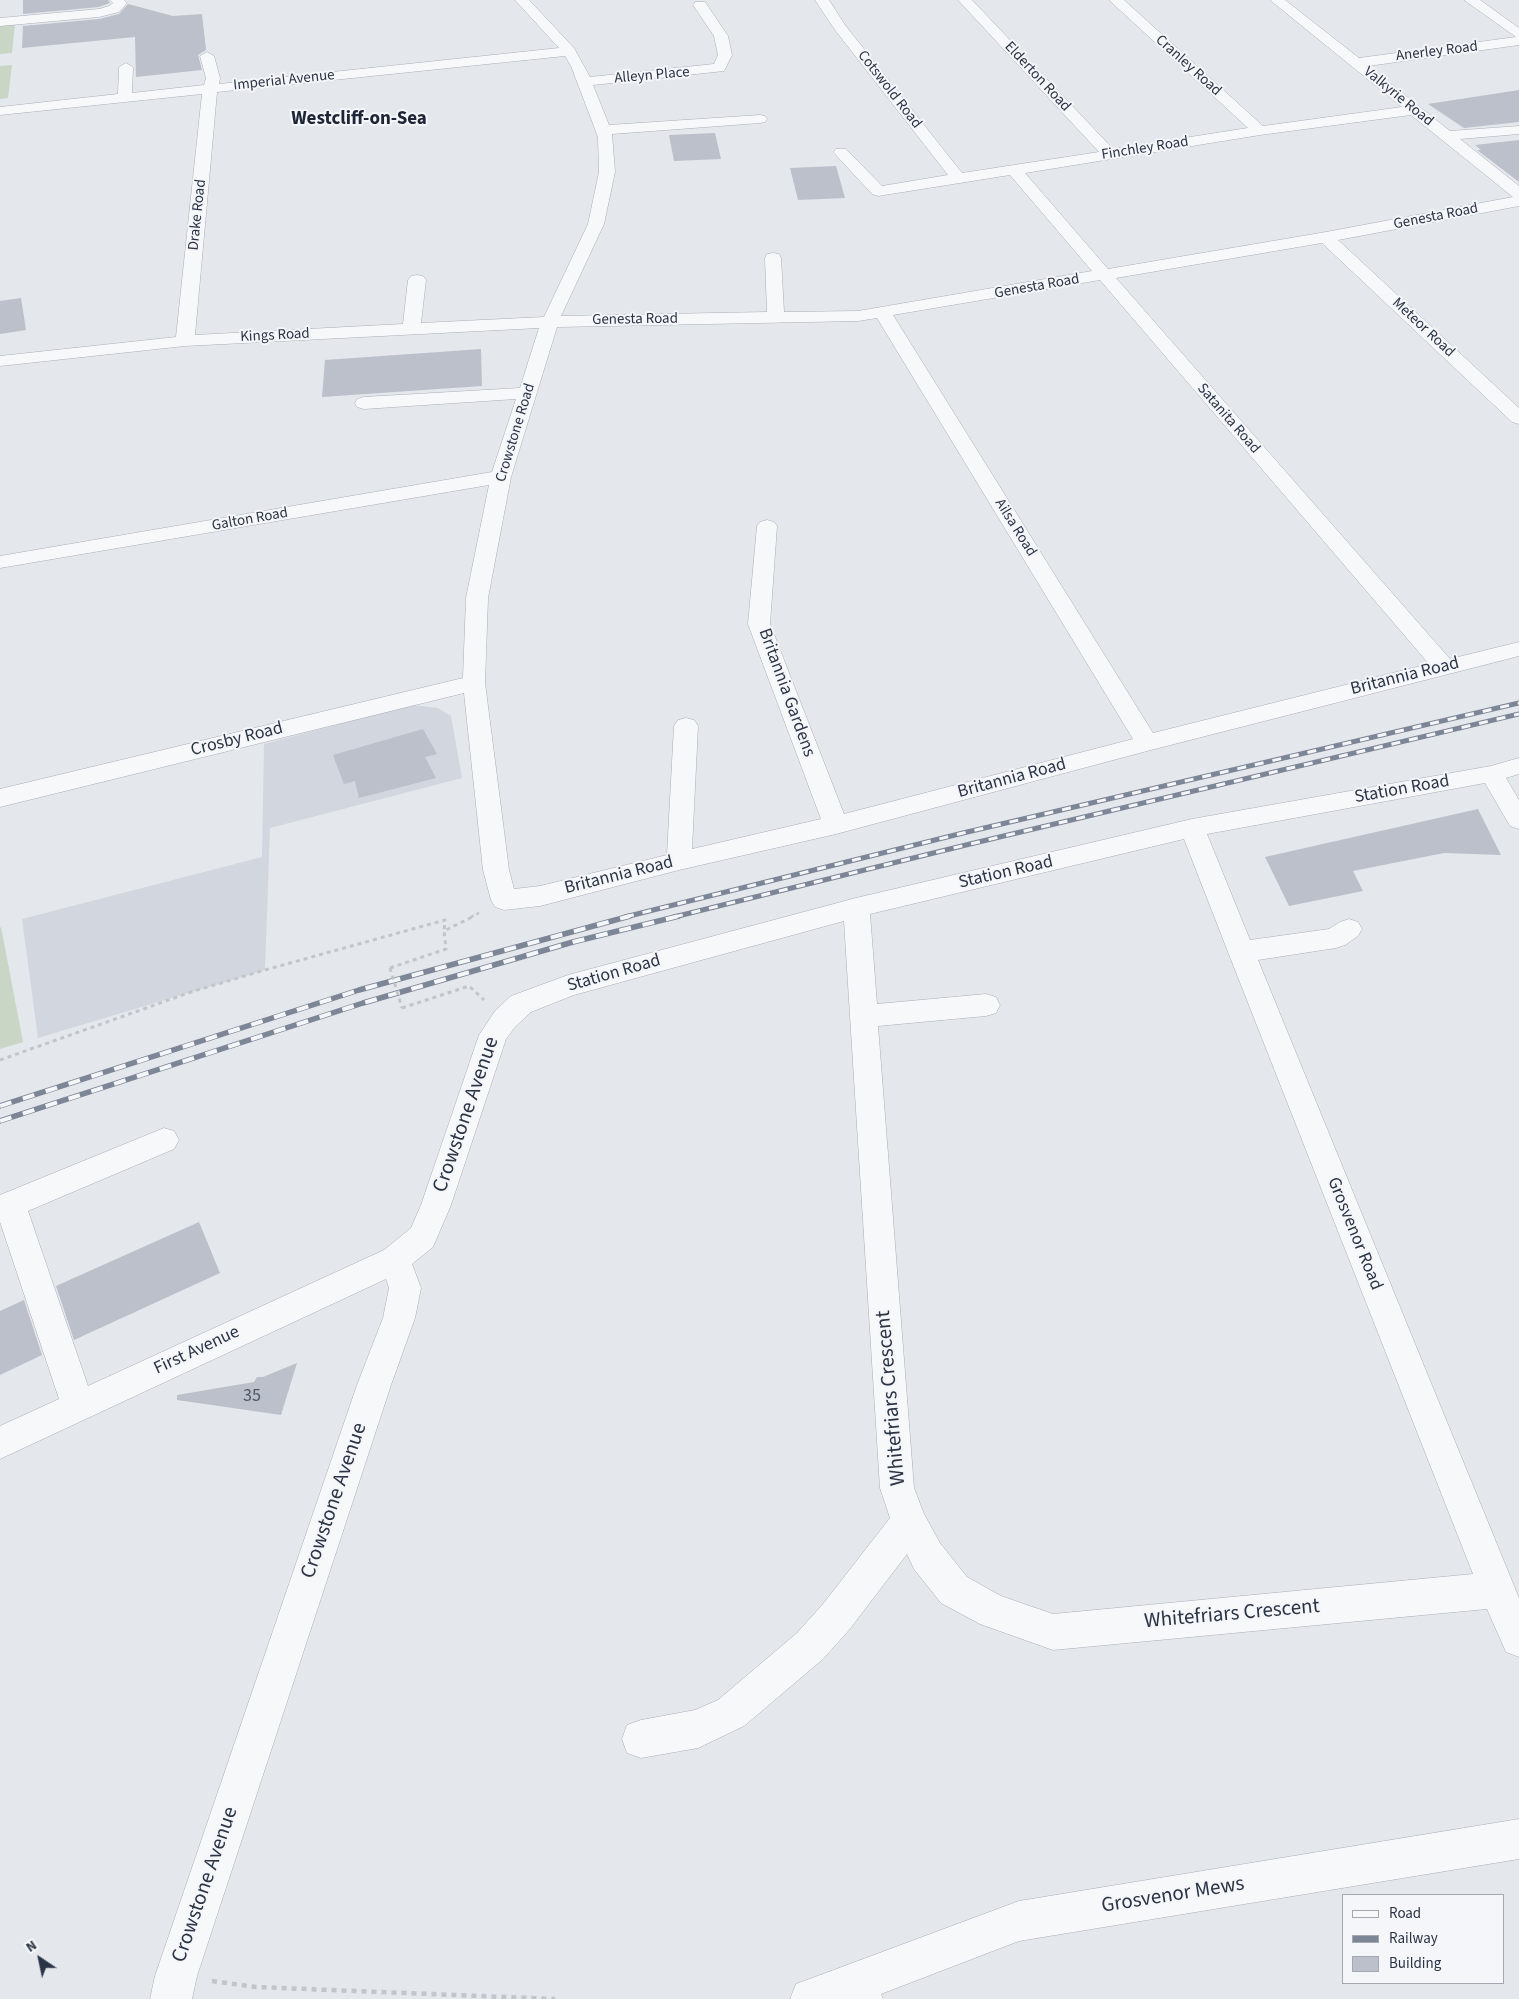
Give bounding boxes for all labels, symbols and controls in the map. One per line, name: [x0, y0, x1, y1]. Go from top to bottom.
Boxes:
street label: Cranley Road: [1151, 32, 1225, 100]
street label: Elderton Road: [1000, 38, 1074, 116]
street label: Anerley Road: [1395, 38, 1479, 66]
street label: Cotswold Road: [853, 47, 925, 133]
street label: Valkyrie Road: [1359, 63, 1437, 131]
street label: Alleyn Place: [614, 64, 690, 88]
street label: Imperial Avenue: [233, 67, 335, 95]
district label: Westcliff-on-Sea: [291, 109, 427, 131]
street label: Finchley Road: [1100, 133, 1190, 165]
street label: Drake Road: [185, 179, 211, 251]
street label: Genesta Road: [1392, 200, 1480, 234]
street label: Genesta Road: [993, 271, 1081, 303]
street label: Meteor Road: [1388, 294, 1458, 362]
street label: Genesta Road: [592, 310, 678, 330]
street label: Kings Road: [240, 325, 310, 347]
street label: Satanita Road: [1193, 380, 1263, 458]
street label: Crowstone Road: [492, 381, 540, 485]
street label: Ailsa Road: [990, 496, 1040, 560]
street label: Galton Road: [211, 504, 289, 536]
street label: Britannia Gardens: [753, 626, 819, 760]
street label: Britannia Road: [1348, 653, 1462, 701]
street label: Crosby Road: [189, 718, 285, 762]
street label: Britannia Road: [955, 754, 1069, 804]
street label: Station Road: [1353, 771, 1451, 809]
street label: Britannia Road: [562, 852, 676, 900]
street label: Station Road: [957, 852, 1055, 894]
street label: Station Road: [565, 950, 663, 998]
street label: Crowstone Avenue: [429, 1034, 505, 1196]
street label: Grosvenor Road: [1322, 1174, 1386, 1294]
street label: Whitefriars Crescent: [872, 1309, 912, 1487]
street label: First Avenue: [151, 1322, 243, 1380]
house number: 35: [243, 1386, 261, 1408]
street label: Crowstone Avenue: [297, 1420, 373, 1582]
street label: Whitefriars Crescent: [1143, 1595, 1321, 1635]
street label: Crowstone Avenue: [168, 1804, 244, 1966]
street label: Grosvenor Mews: [1100, 1872, 1246, 1920]
legend: [1342, 1894, 1504, 1984]
text: Road: [1389, 1903, 1421, 1924]
text: Railway: [1389, 1928, 1438, 1949]
north arrow: [15, 1934, 65, 1984]
text: N: [22, 1936, 41, 1957]
text: Building: [1389, 1953, 1441, 1974]

